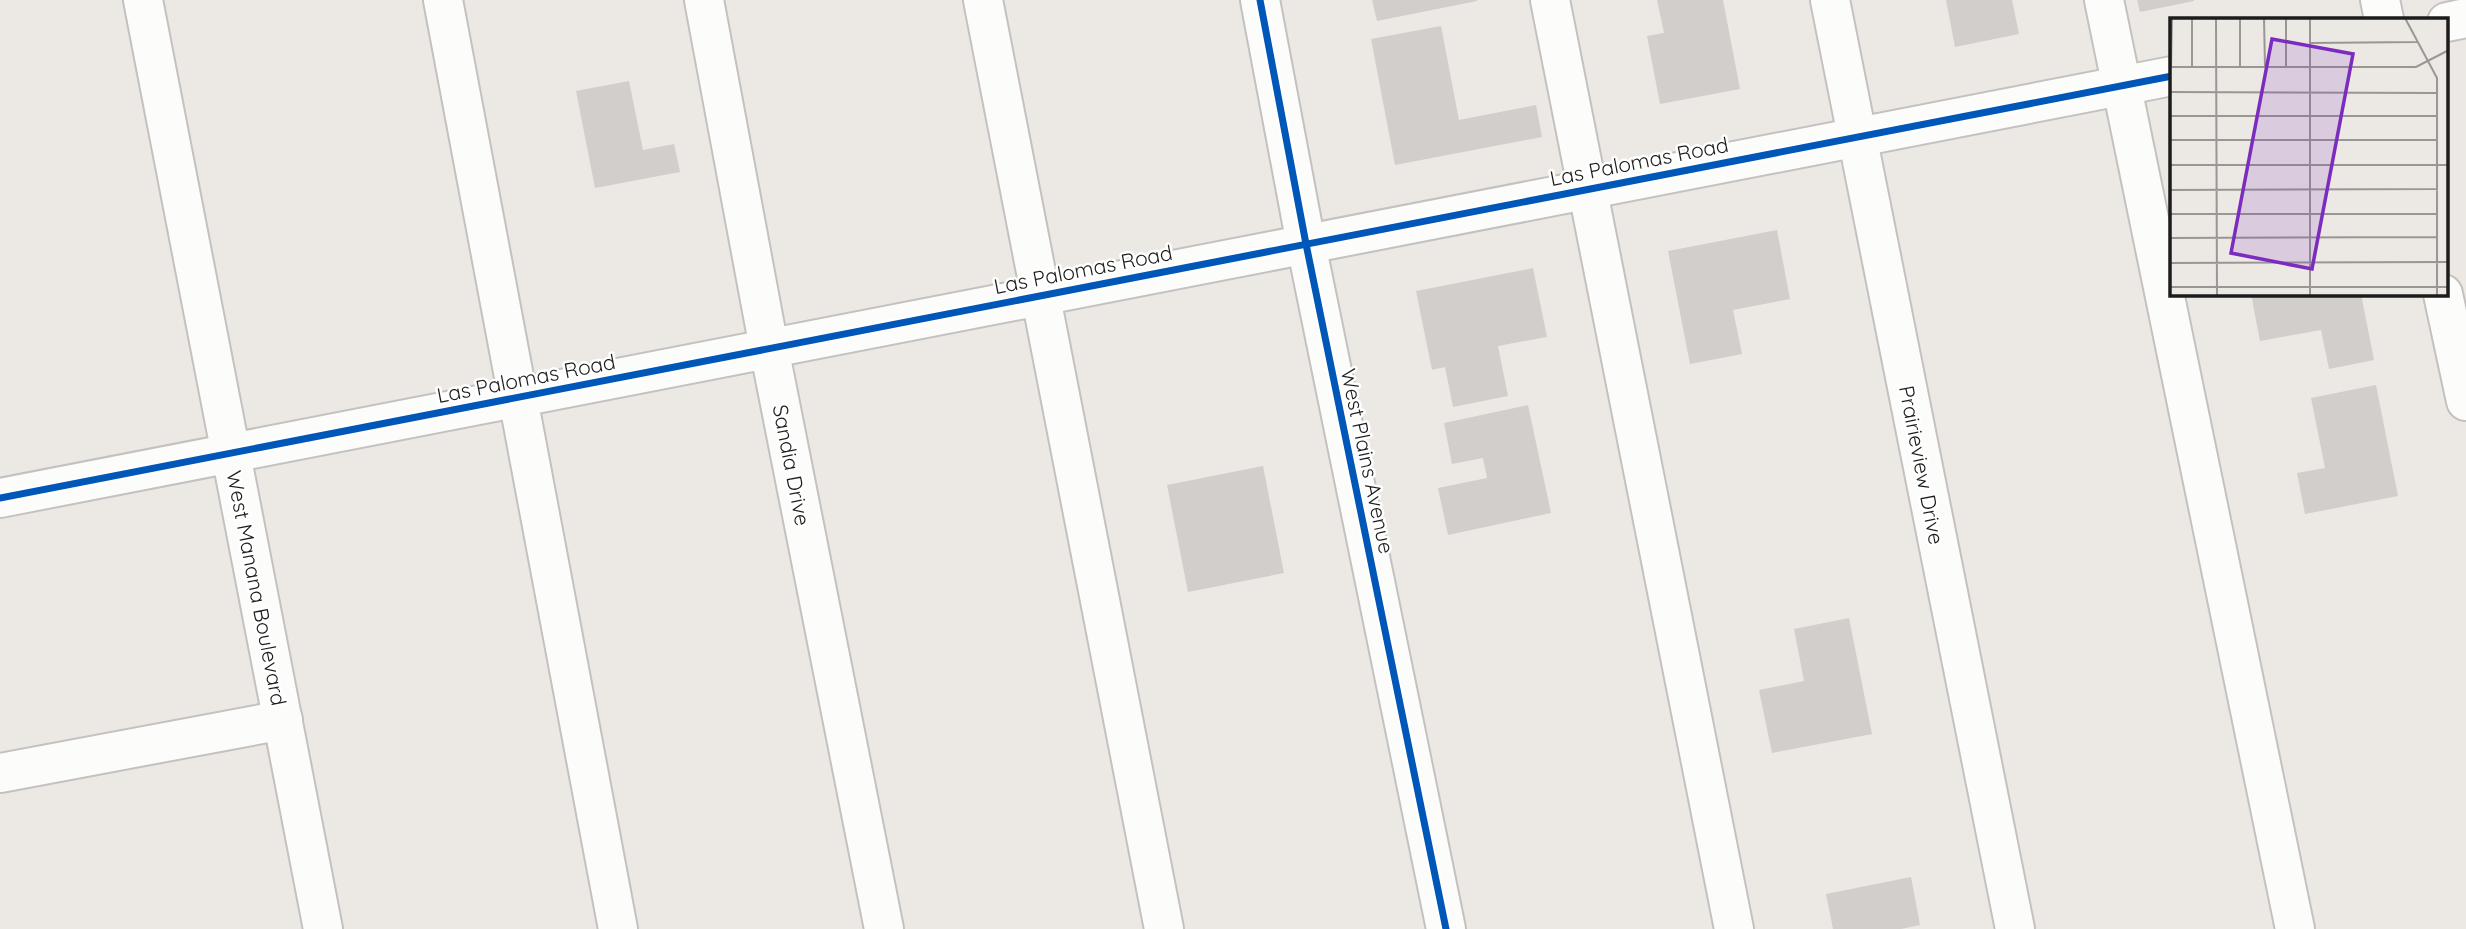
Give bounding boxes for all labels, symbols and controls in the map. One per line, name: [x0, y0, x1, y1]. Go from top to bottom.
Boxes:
inset map: [2170, 18, 2448, 296]
street label: Las Palomas Road: [1547, 131, 1731, 191]
street label: Las Palomas Road: [991, 239, 1175, 299]
street label: Las Palomas Road: [434, 348, 618, 408]
street label: West Plains Avenue: [1336, 366, 1400, 556]
street label: Prairieview Drive: [1894, 383, 1950, 547]
street label: Sandia Drive: [768, 402, 816, 528]
street label: West Manana Boulevard: [221, 468, 293, 708]

